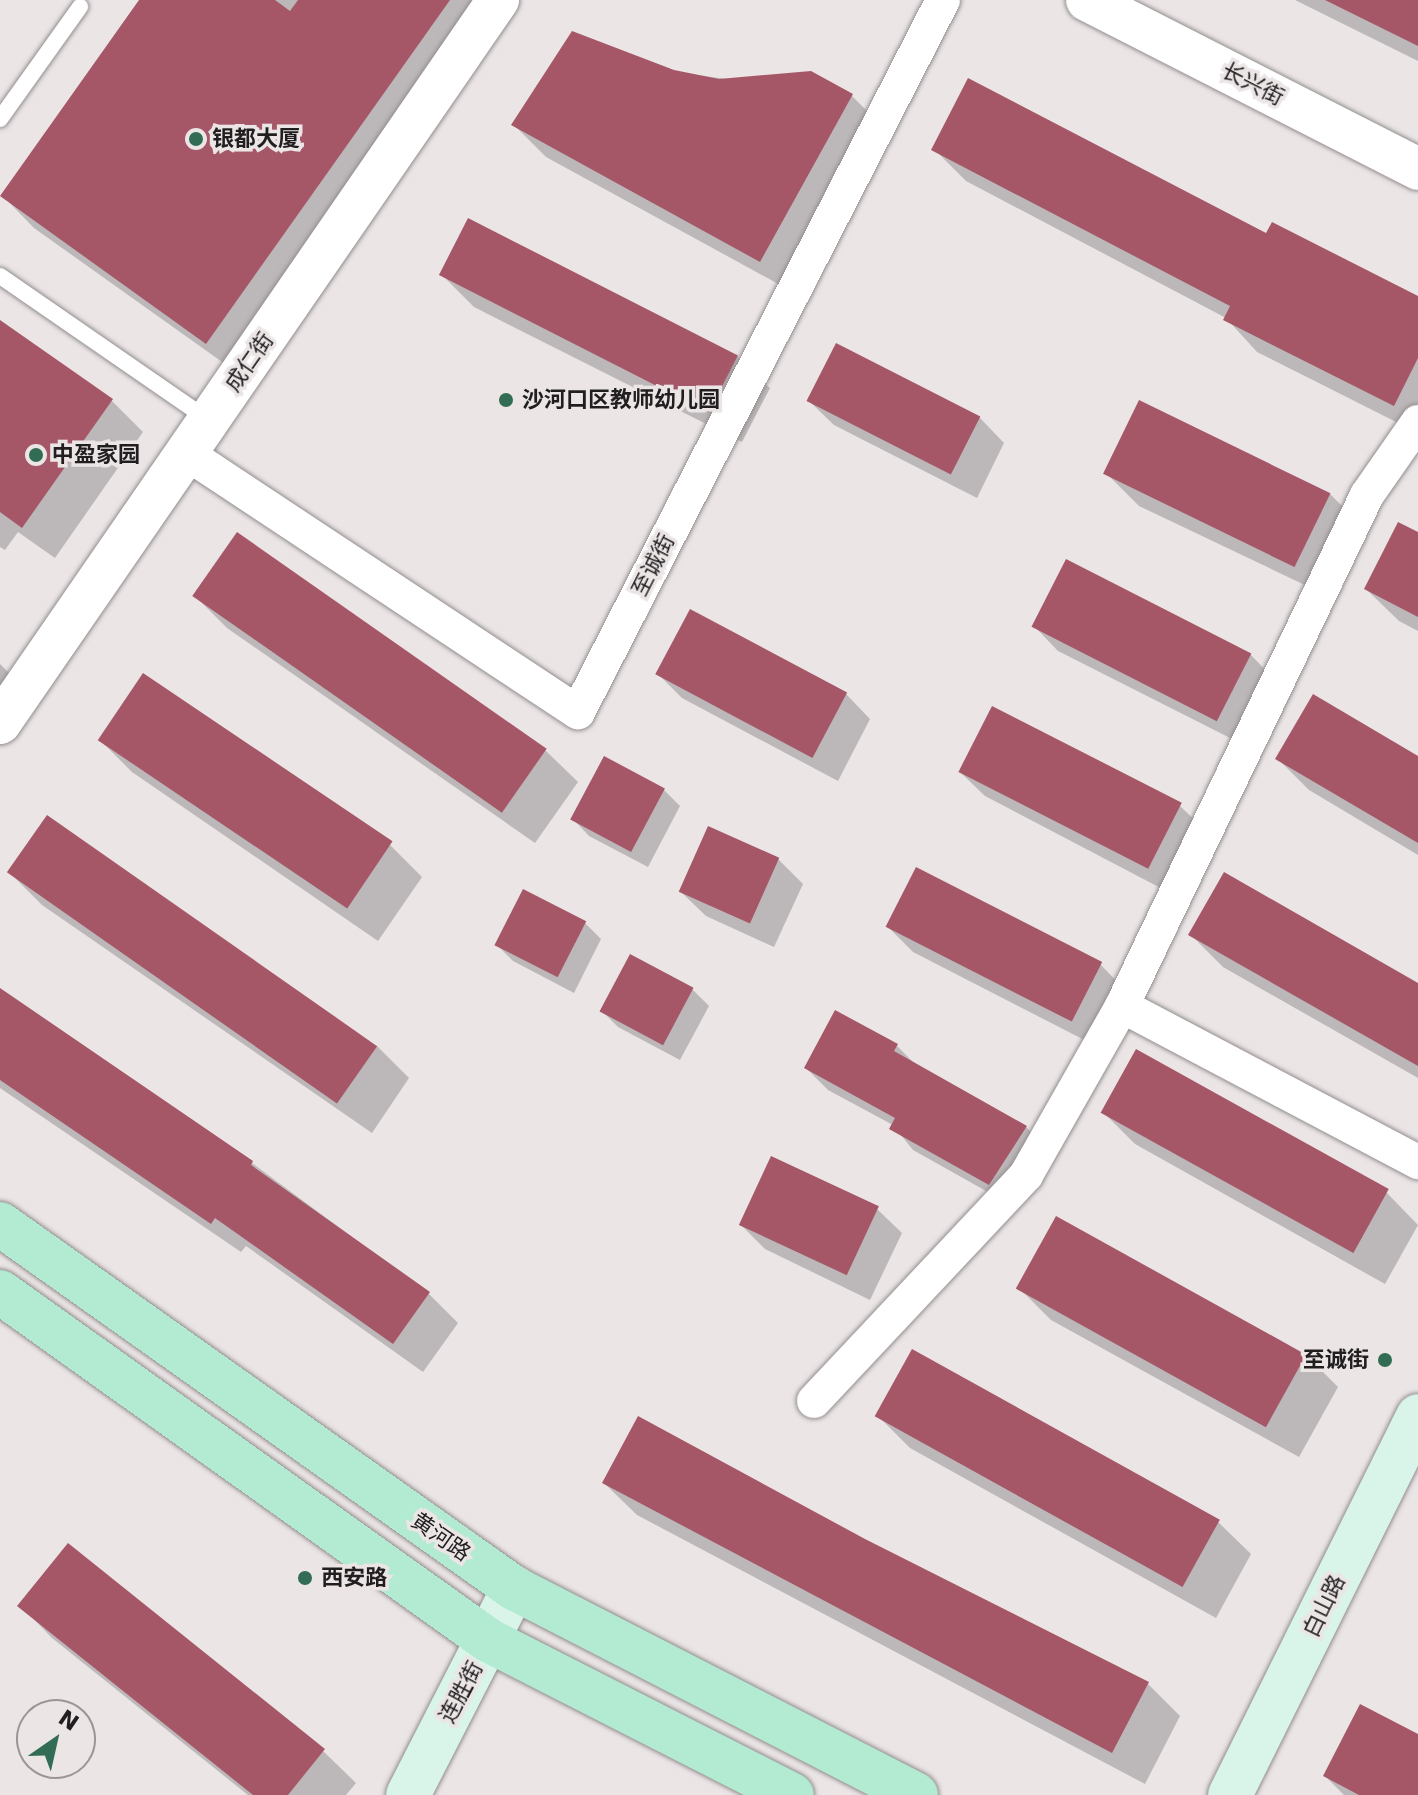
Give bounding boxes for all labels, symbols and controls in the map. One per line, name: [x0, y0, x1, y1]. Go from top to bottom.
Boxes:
street label: 长兴街: [1218, 57, 1288, 111]
place label: 银都大厦: [212, 126, 300, 152]
marker: 银都大厦: [187, 130, 205, 148]
street label: 成仁街: [219, 327, 279, 397]
place label: 沙河口区教师幼儿园: [522, 387, 720, 413]
marker: 沙河口区教师幼儿园: [497, 391, 515, 409]
place label: 中盈家园: [52, 442, 140, 468]
marker: 中盈家园: [27, 446, 45, 464]
street label: 至诚街: [626, 530, 680, 600]
place label: 至诚街: [1303, 1347, 1369, 1373]
marker: 至诚街: [1376, 1351, 1394, 1369]
street label: 黄河路: [406, 1507, 476, 1567]
place label: 西安路: [321, 1565, 387, 1591]
marker: 西安路: [296, 1569, 314, 1587]
street label: 白山路: [1298, 1571, 1350, 1641]
street label: 连胜街: [434, 1657, 488, 1727]
north arrow: [16, 1699, 96, 1779]
text: N: [54, 1705, 83, 1736]

